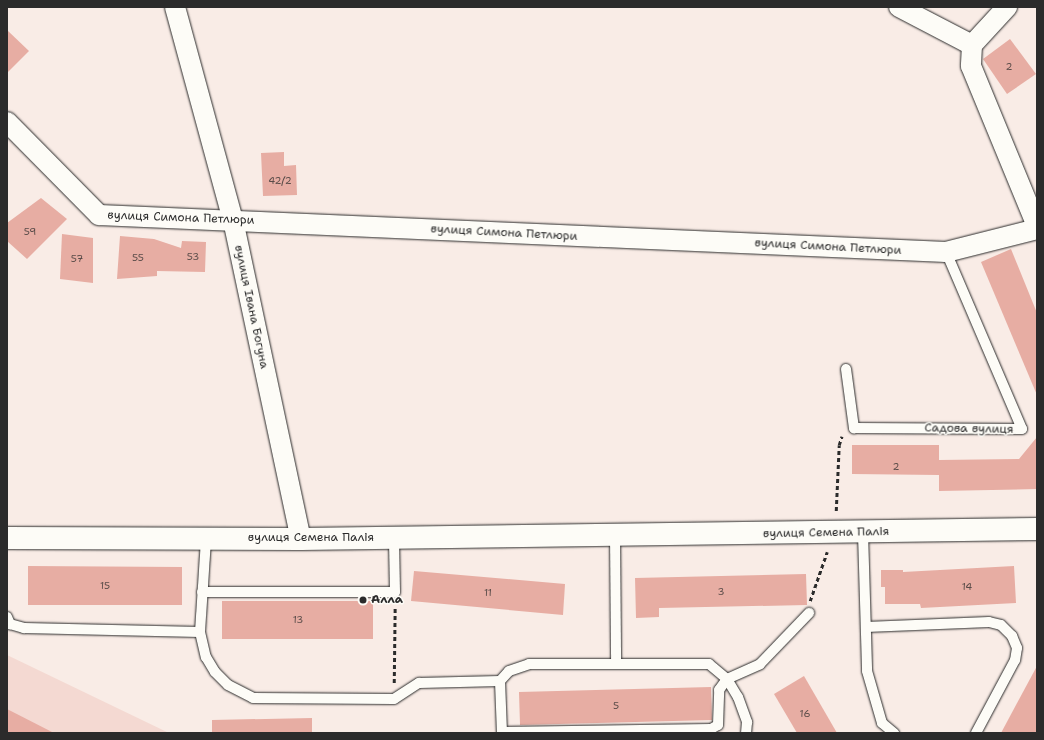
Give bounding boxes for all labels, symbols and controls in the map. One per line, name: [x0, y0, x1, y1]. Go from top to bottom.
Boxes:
house number: 2: [1006, 61, 1012, 73]
house number: 42/2: [268, 175, 292, 187]
street label: вулиця Симона Петлюри: [107, 208, 255, 228]
street label: вулиця Симона Петлюри: [430, 222, 578, 244]
house number: 59: [24, 226, 36, 238]
street label: вулиця Симона Петлюри: [754, 236, 902, 258]
street label: вулиця Івана Богуна: [231, 244, 271, 370]
house number: 53: [187, 251, 199, 263]
house number: 55: [132, 252, 144, 264]
house number: 57: [71, 253, 83, 265]
street label: Садова вулиця: [924, 421, 1014, 437]
house number: 2: [893, 461, 899, 473]
street label: вулиця Семена Палія: [763, 525, 889, 541]
street label: вулиця Семена Палія: [248, 531, 374, 545]
house number: 15: [100, 580, 110, 592]
house number: 14: [962, 581, 972, 593]
house number: 3: [718, 586, 724, 598]
house number: 11: [484, 587, 492, 599]
place label: Алла: [371, 593, 403, 607]
marker: Алла: [358, 595, 368, 605]
house number: 13: [293, 614, 303, 626]
house number: 5: [613, 700, 619, 712]
house number: 16: [800, 708, 810, 720]

